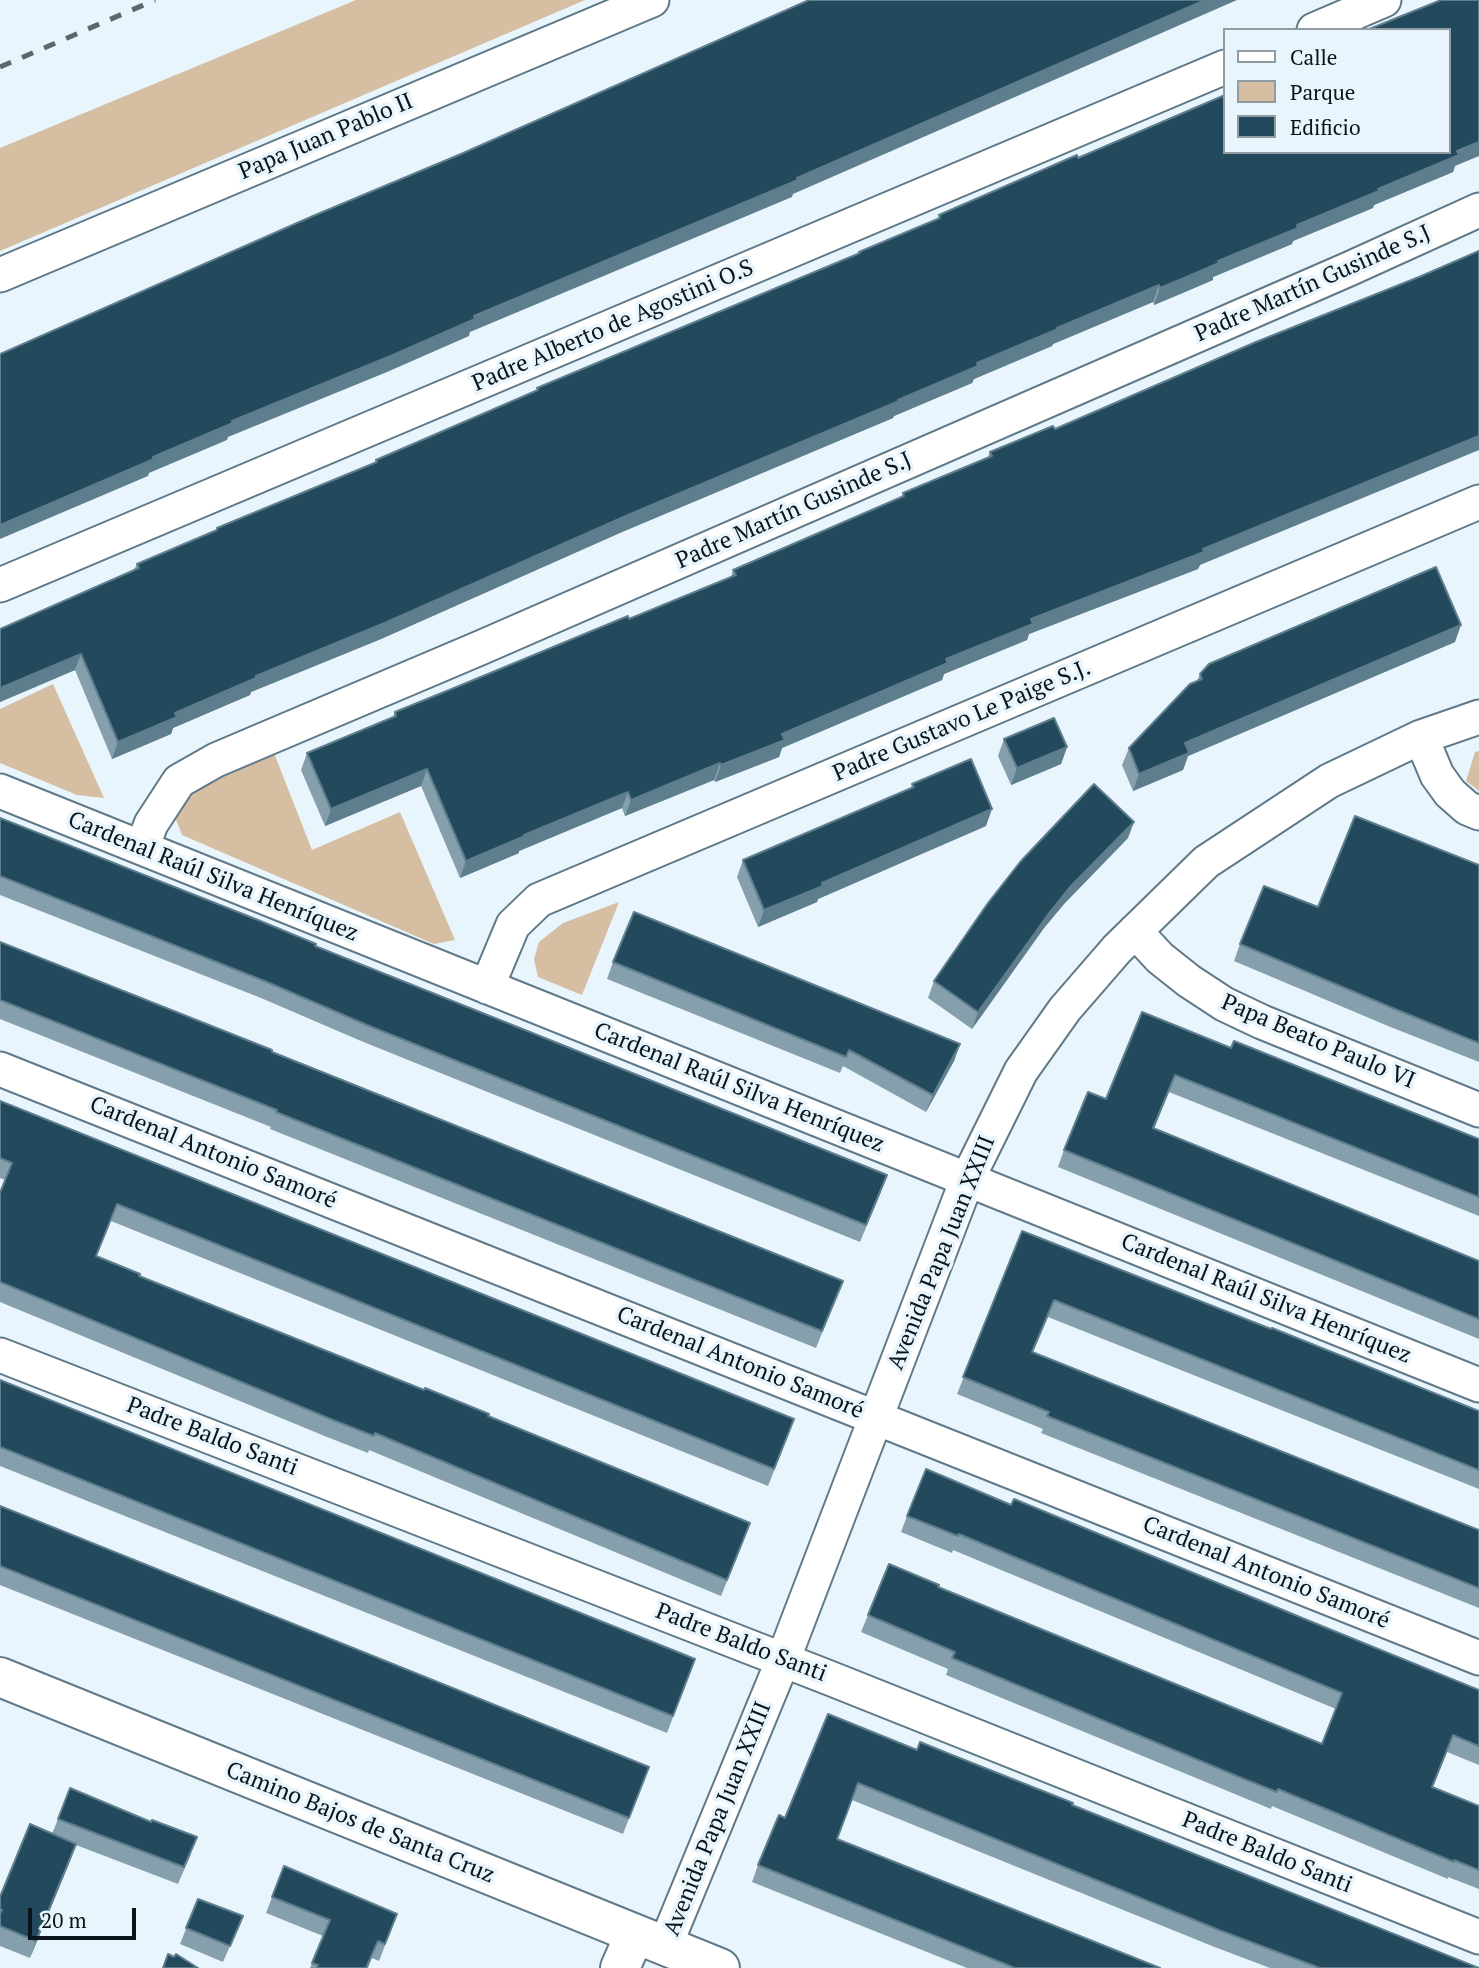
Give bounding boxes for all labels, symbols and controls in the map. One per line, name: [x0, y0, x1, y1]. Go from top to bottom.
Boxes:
legend: [1224, 28, 1451, 154]
text: Calle: [1290, 43, 1337, 71]
text: Parque: [1290, 78, 1355, 106]
street label: Papa Juan Pablo II: [235, 88, 417, 186]
text: Edificio: [1290, 113, 1361, 141]
street label: Padre Martín Gusinde S.J: [1191, 219, 1435, 349]
street label: Padre Alberto de Agostini O.S: [468, 254, 758, 398]
street label: Padre Martín Gusinde S.J: [672, 446, 916, 576]
street label: Padre Gustavo Le Paige S.J.: [829, 654, 1095, 788]
street label: Cardenal Raúl Silva Henríquez: [64, 806, 362, 948]
street label: Papa Beato Paulo VI: [1217, 989, 1419, 1095]
street label: Cardenal Raúl Silva Henríquez: [590, 1017, 888, 1159]
street label: Cardenal Antonio Samoré: [86, 1091, 340, 1215]
street label: Avenida Papa Juan XXIII: [882, 1132, 1002, 1374]
street label: Cardenal Raúl Silva Henríquez: [1117, 1228, 1415, 1370]
street label: Cardenal Antonio Samoré: [613, 1301, 867, 1425]
street label: Padre Baldo Santi: [123, 1392, 301, 1482]
street label: Cardenal Antonio Samoré: [1139, 1511, 1393, 1635]
street label: Padre Baldo Santi: [652, 1598, 830, 1688]
street label: Avenida Papa Juan XXIII: [658, 1698, 778, 1940]
street label: Camino Bajos de Santa Cruz: [222, 1756, 498, 1890]
street label: Padre Baldo Santi: [1178, 1806, 1356, 1900]
scale bar: [32, 1895, 140, 1939]
text: 20 m: [41, 1906, 87, 1934]

